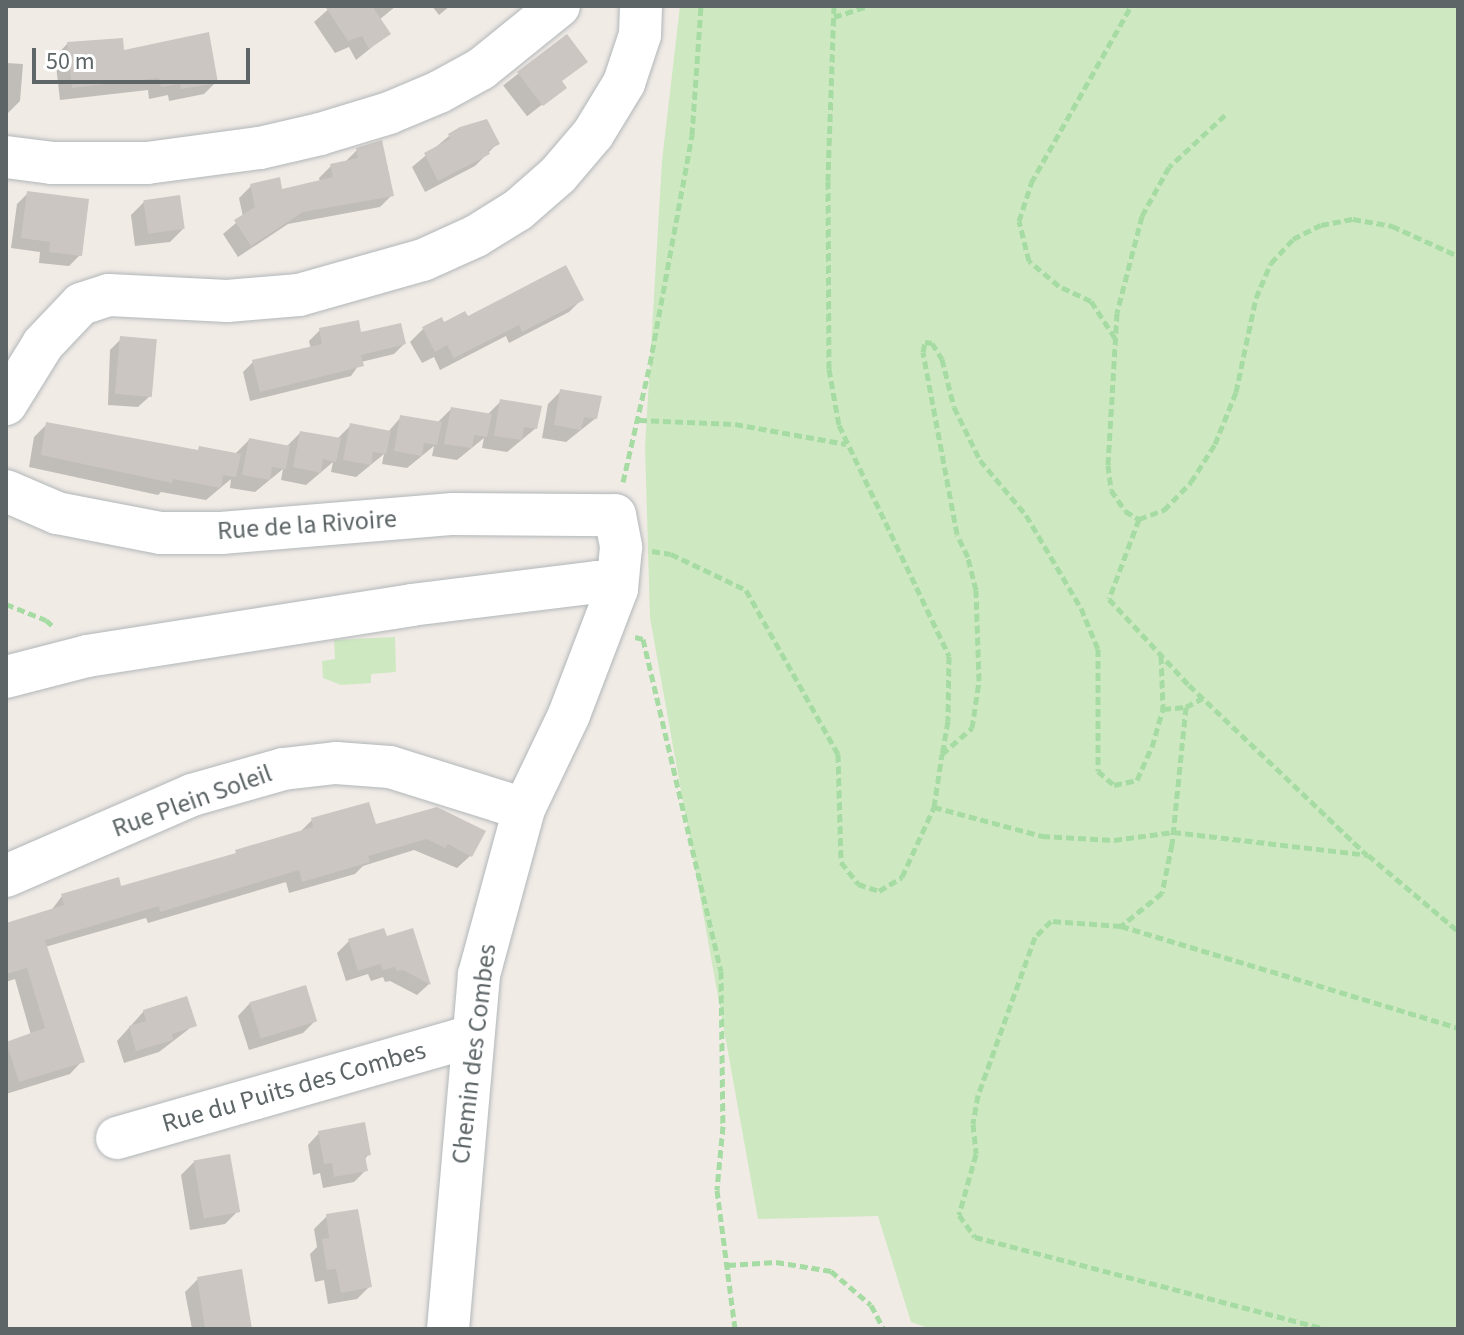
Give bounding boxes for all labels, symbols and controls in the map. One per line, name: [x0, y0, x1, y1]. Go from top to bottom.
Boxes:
scale bar: [36, 32, 254, 82]
text: 50 m: [46, 44, 95, 79]
street label: Rue de la Rivoire: [216, 503, 398, 547]
street label: Rue Plein Soleil: [108, 758, 276, 844]
street label: Chemin des Combes: [445, 942, 503, 1166]
street label: Rue du Puits des Combes: [159, 1034, 429, 1140]

